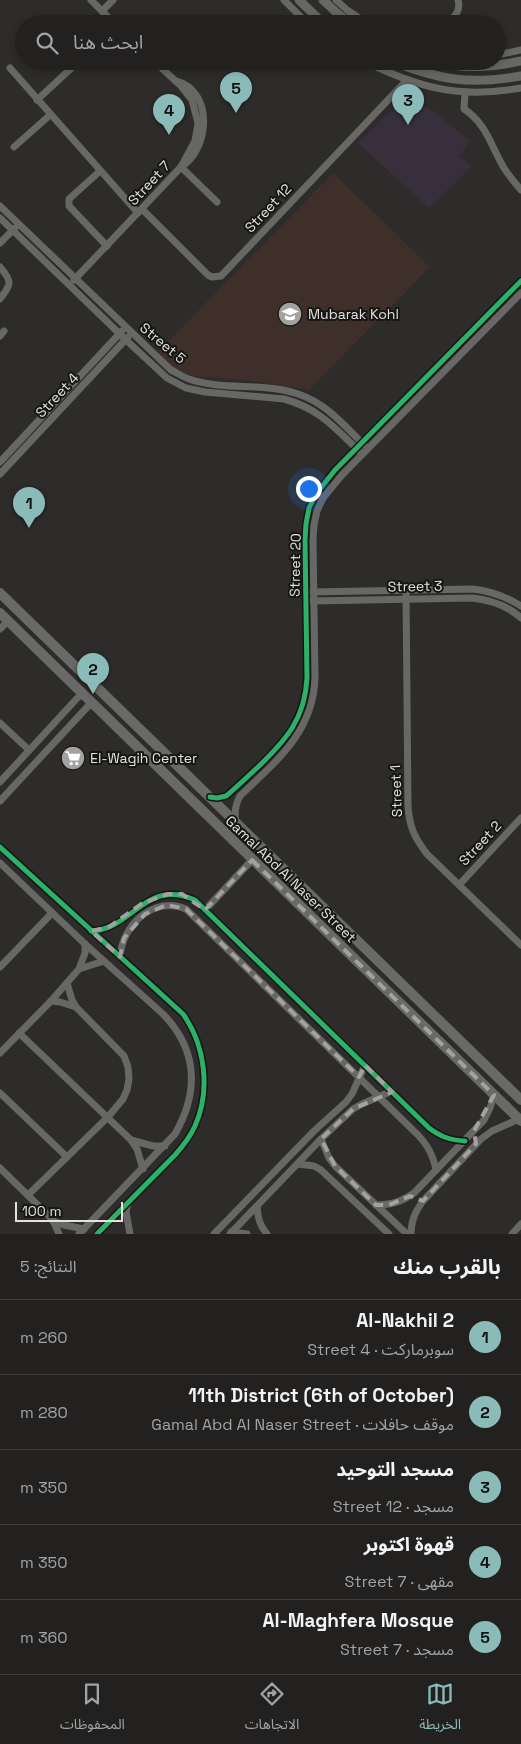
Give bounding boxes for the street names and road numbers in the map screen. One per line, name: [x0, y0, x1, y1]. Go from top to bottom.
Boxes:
street label: Street 7: [124, 157, 174, 209]
street label: Street 12: [241, 180, 295, 236]
street label: Street 5: [136, 318, 190, 368]
street label: Street 4: [32, 369, 83, 421]
street label: Street 20: [285, 533, 305, 597]
street label: Street 3: [387, 577, 443, 595]
street label: Street 1: [386, 765, 406, 817]
street label: Gamal Abd Al Naser Street: [222, 812, 360, 946]
street label: Street 2: [455, 817, 505, 869]

